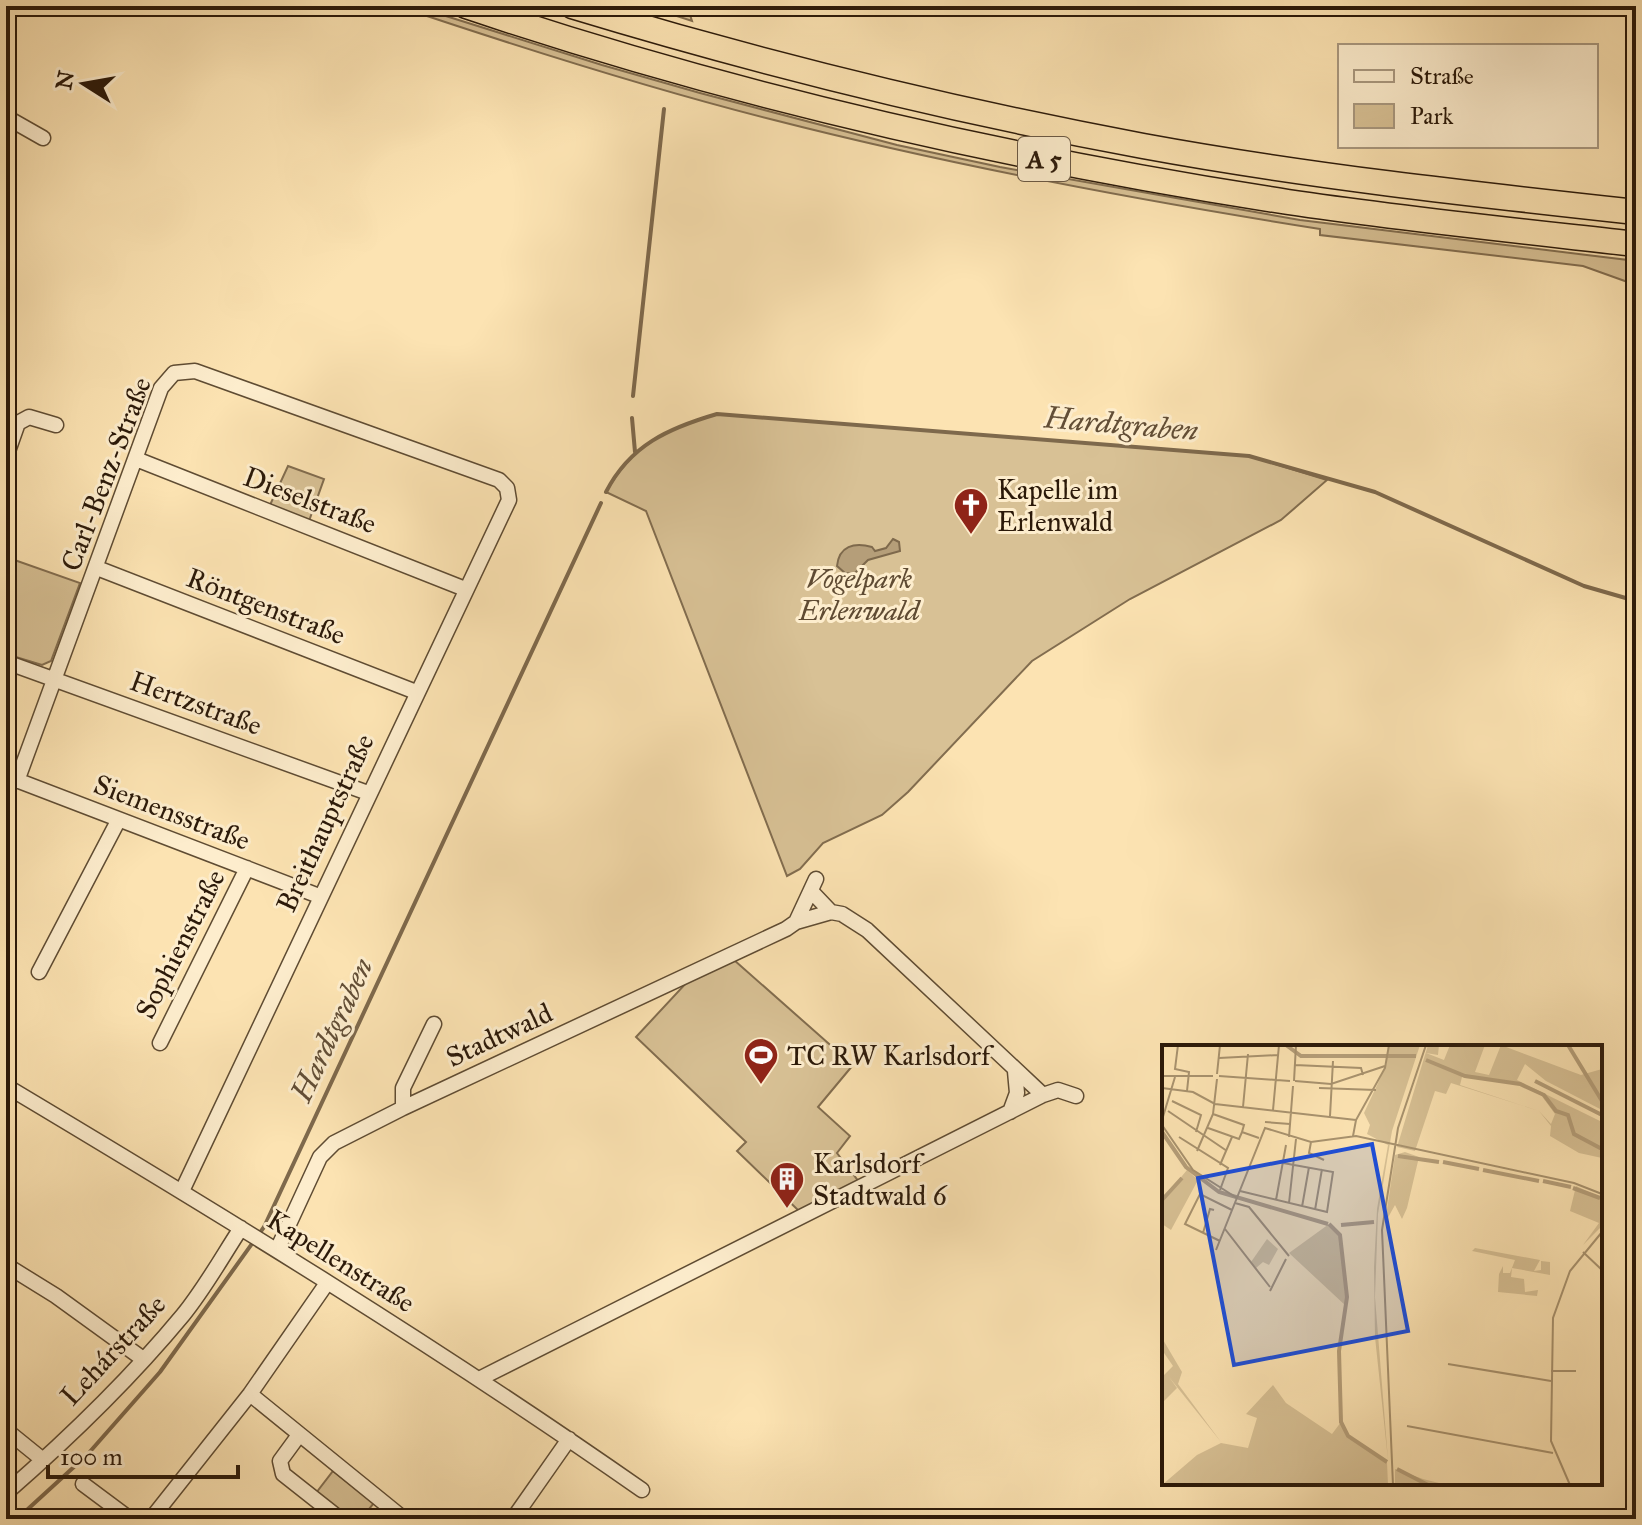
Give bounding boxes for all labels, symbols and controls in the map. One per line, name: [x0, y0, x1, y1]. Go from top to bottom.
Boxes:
north arrow: [44, 44, 124, 124]
legend: [1338, 44, 1598, 148]
text: Straße: [1410, 61, 1474, 91]
text: N: [50, 68, 80, 92]
text: Park: [1410, 101, 1454, 131]
road number: A 5: [1018, 137, 1070, 181]
street label: Carl-Benz-Straße: [53, 372, 159, 576]
water label: Hardtgraben: [1041, 399, 1200, 449]
street label: Dieselstraße: [239, 459, 381, 541]
place label: Kapelle im Erlenwald: [997, 472, 1118, 539]
church icon: Kapelle im Erlenwald: [952, 486, 990, 536]
street label: Röntgenstraße: [182, 560, 350, 652]
park label: Vogelpark Erlenwald: [797, 561, 922, 628]
street label: Hertzstraße: [125, 663, 267, 743]
street label: Breithauptstraße: [268, 728, 382, 918]
street label: Siemensstraße: [89, 766, 255, 858]
street label: Sophienstraße: [127, 864, 233, 1024]
water label: Hardtgraben: [283, 952, 381, 1109]
street label: Stadtwald: [440, 995, 558, 1075]
sports icon: TC RW Karlsdorf: [742, 1036, 780, 1086]
place label: TC RW Karlsdorf: [787, 1038, 995, 1073]
inset map: [1162, 1045, 1602, 1485]
place label: Karlsdorf Stadtwald 6: [813, 1146, 948, 1213]
building icon: Karlsdorf Stadtwald 6: [768, 1160, 806, 1210]
street label: Kapellenstraße: [261, 1202, 421, 1320]
street label: Lehárstraße: [53, 1287, 173, 1413]
scale bar: [48, 1429, 238, 1479]
text: 100 m: [60, 1442, 123, 1472]

